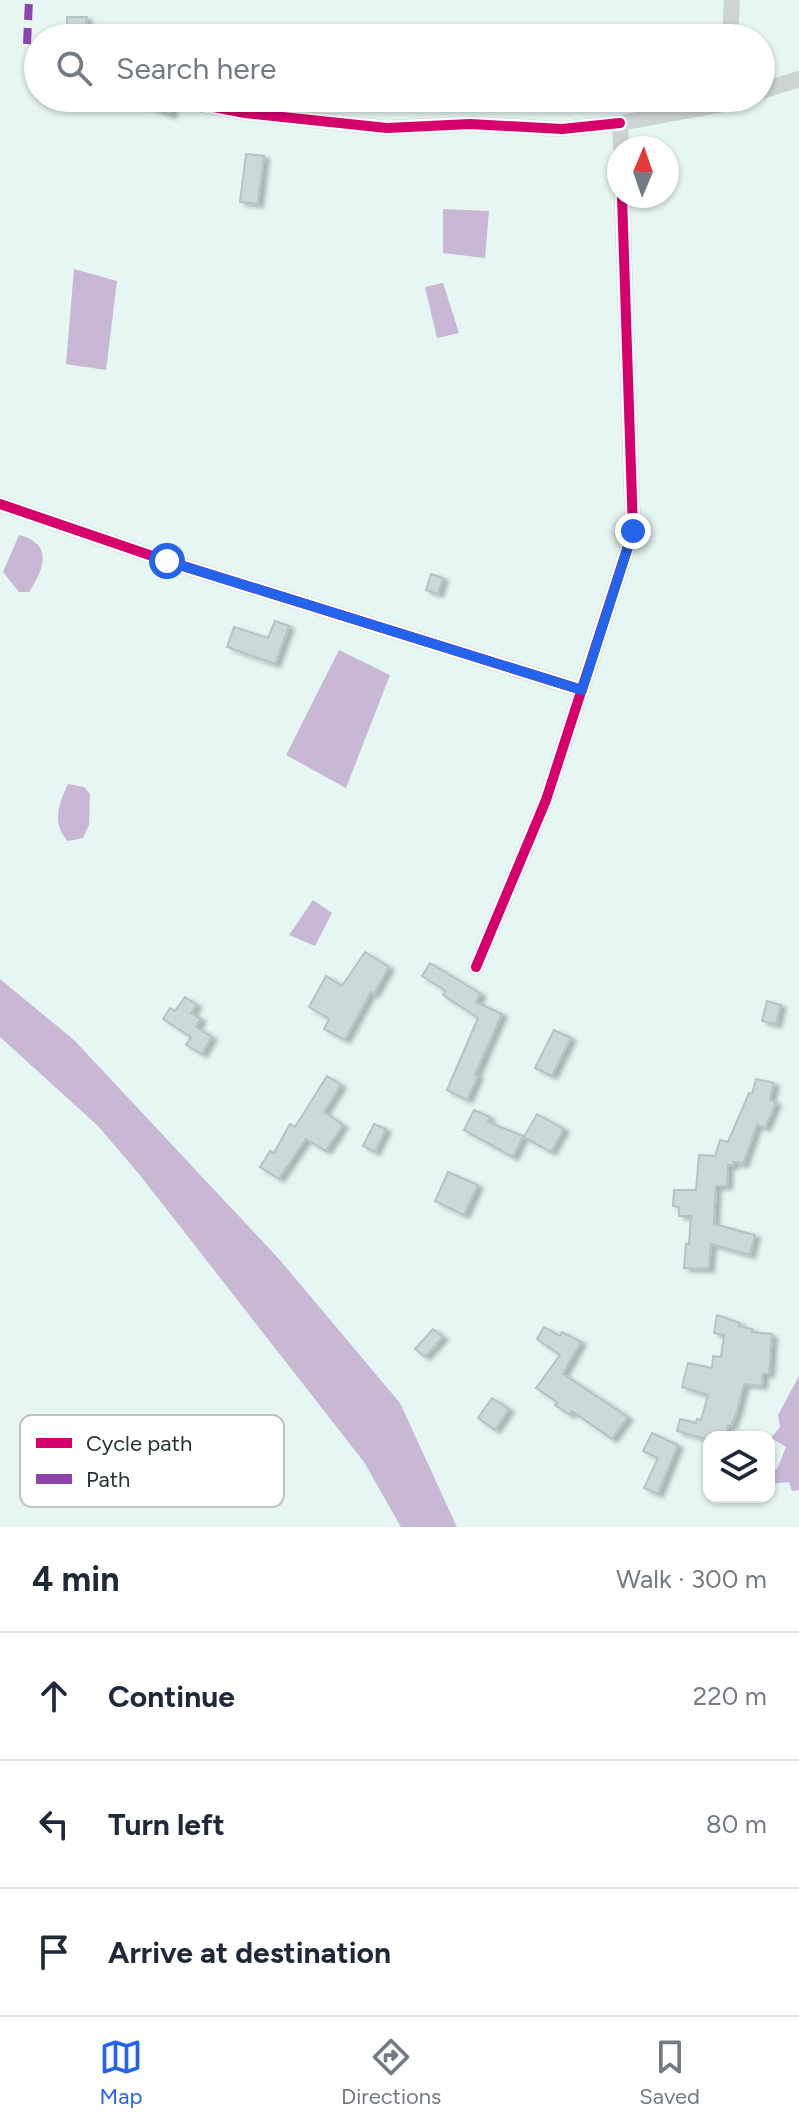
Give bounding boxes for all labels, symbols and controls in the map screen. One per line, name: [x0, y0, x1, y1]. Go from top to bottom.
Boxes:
search box: [24, 24, 775, 112]
icon: search: [52, 46, 96, 90]
text: Search here: [116, 50, 276, 87]
north arrow: [607, 136, 679, 208]
route end: [615, 513, 651, 549]
route start: [149, 543, 185, 579]
legend: [20, 1415, 284, 1507]
text: Cycle path: [86, 1430, 192, 1457]
map controls: [703, 1431, 775, 1503]
button: layers: [703, 1431, 775, 1503]
text: Path: [86, 1466, 130, 1493]
text: 4 min: [32, 1559, 119, 1600]
text: Walk · 300 m: [616, 1563, 767, 1595]
icon: ahead: [32, 1674, 76, 1718]
text: Continue: [108, 1678, 235, 1715]
text: 220 m: [693, 1680, 767, 1712]
icon: left: [32, 1802, 76, 1846]
text: Turn left: [108, 1806, 225, 1843]
text: 80 m: [706, 1808, 767, 1840]
icon: arrive: [32, 1930, 76, 1974]
text: Arrive at destination: [108, 1934, 391, 1971]
tab: Map: [99, 2035, 143, 2110]
tab: Directions: [341, 2035, 441, 2110]
tab: Saved: [639, 2035, 700, 2110]

